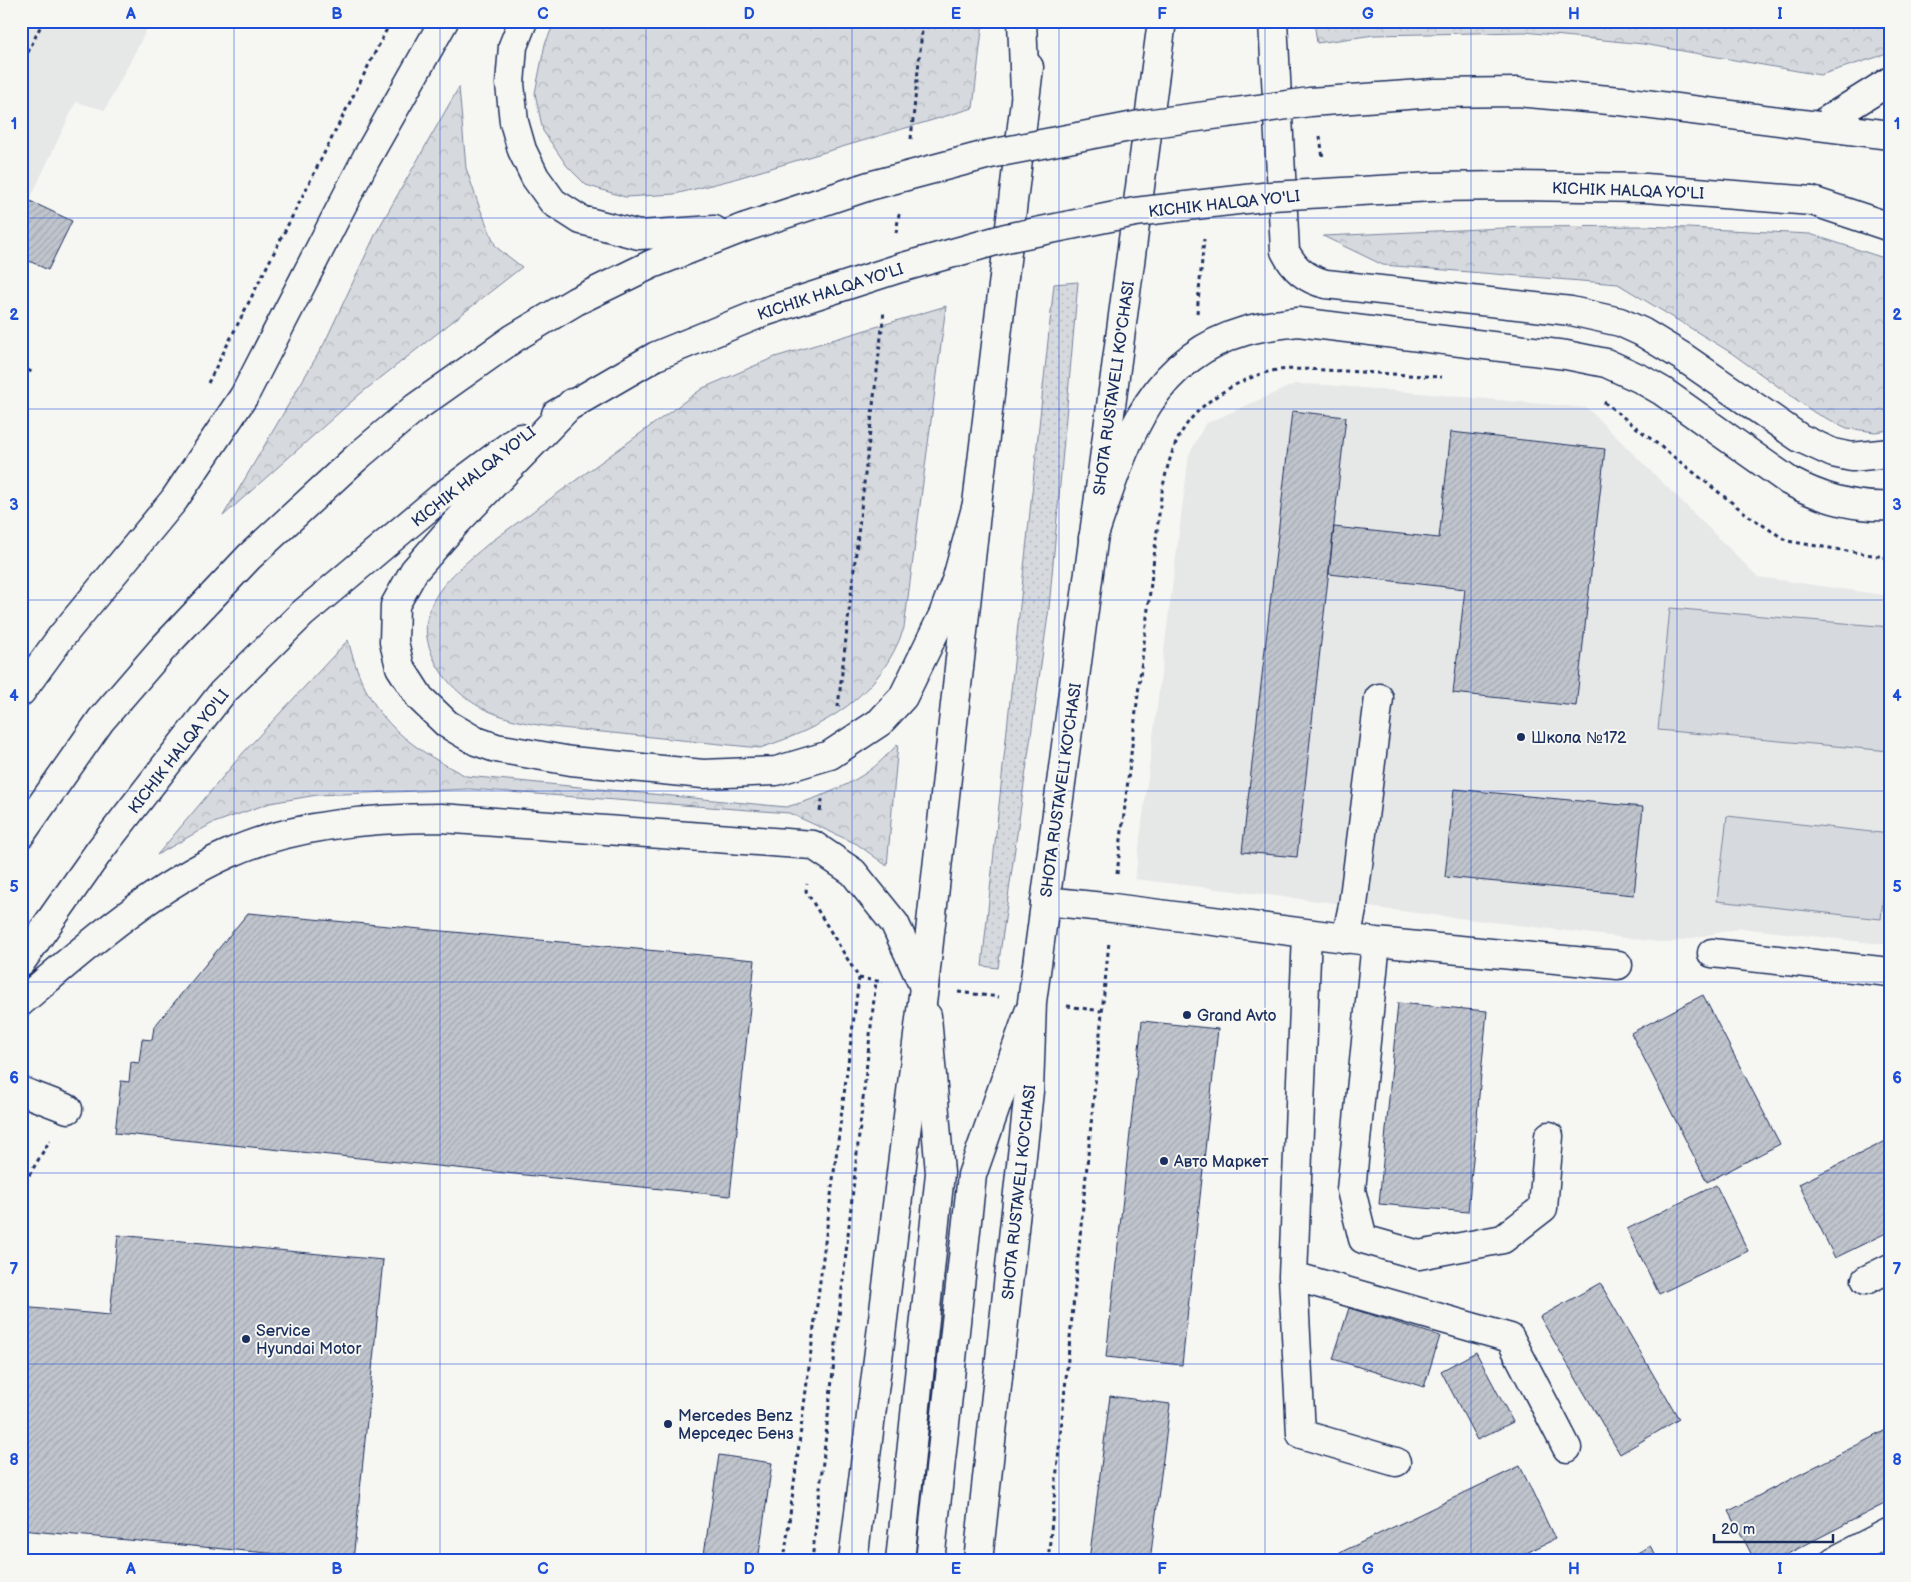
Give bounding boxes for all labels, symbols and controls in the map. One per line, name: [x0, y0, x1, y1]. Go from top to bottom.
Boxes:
text: A: [125, 5, 136, 24]
text: B: [331, 5, 343, 24]
text: C: [537, 5, 549, 24]
text: D: [743, 5, 755, 24]
text: E: [951, 5, 961, 24]
text: F: [1157, 5, 1167, 24]
text: G: [1362, 5, 1374, 24]
text: H: [1568, 5, 1580, 24]
text: I: [1777, 5, 1783, 24]
text: 1: [11, 115, 17, 134]
text: 1: [1894, 115, 1900, 134]
street label: KICHIK HALQA YO'LI: [1552, 179, 1704, 204]
street label: KICHIK HALQA YO'LI: [1147, 187, 1301, 222]
street label: KICHIK HALQA YO'LI: [755, 260, 906, 325]
street label: SHOTA RUSTAVELI KO'CHASI: [1090, 280, 1139, 497]
text: 2: [9, 306, 19, 325]
text: 2: [1892, 306, 1902, 325]
street label: KICHIK HALQA YO'LI: [408, 423, 540, 532]
text: 3: [9, 496, 19, 515]
text: 3: [1892, 496, 1902, 515]
street label: SHOTA RUSTAVELI KO'CHASI: [1037, 682, 1086, 899]
street label: KICHIK HALQA YO'LI: [125, 686, 234, 818]
text: 4: [9, 687, 19, 706]
text: 4: [1892, 687, 1902, 706]
place label: Школа №172: [1531, 729, 1627, 748]
marker: Школа №172: [1515, 731, 1527, 743]
text: 5: [9, 878, 19, 897]
text: 5: [1892, 878, 1902, 897]
place label: Grand Avto: [1197, 1007, 1277, 1026]
marker: Grand Avto: [1181, 1009, 1193, 1021]
text: 6: [9, 1069, 19, 1088]
text: 6: [1892, 1069, 1902, 1088]
street label: SHOTA RUSTAVELI KO'CHASI: [999, 1084, 1040, 1301]
place label: Авто Маркет: [1173, 1153, 1269, 1172]
marker: Авто Маркет: [1158, 1155, 1170, 1167]
text: 7: [10, 1260, 19, 1279]
text: 7: [1893, 1260, 1902, 1279]
place label: Service Hyundai Motor: [256, 1322, 361, 1359]
marker: Service Hyundai Motor: [240, 1333, 252, 1345]
place label: Mercedes Benz Мерседес Бенз: [678, 1407, 794, 1444]
marker: Mercedes Benz Мерседес Бенз: [662, 1418, 674, 1430]
text: 8: [9, 1451, 19, 1470]
text: 8: [1892, 1451, 1902, 1470]
scale bar: [1714, 1512, 1832, 1544]
text: 20 m: [1721, 1520, 1755, 1539]
text: A: [125, 1560, 136, 1579]
text: B: [331, 1560, 343, 1579]
text: C: [537, 1560, 549, 1579]
text: D: [743, 1560, 755, 1579]
text: E: [951, 1560, 961, 1579]
text: F: [1157, 1560, 1167, 1579]
text: G: [1362, 1560, 1374, 1579]
text: H: [1568, 1560, 1580, 1579]
text: I: [1777, 1560, 1783, 1579]

